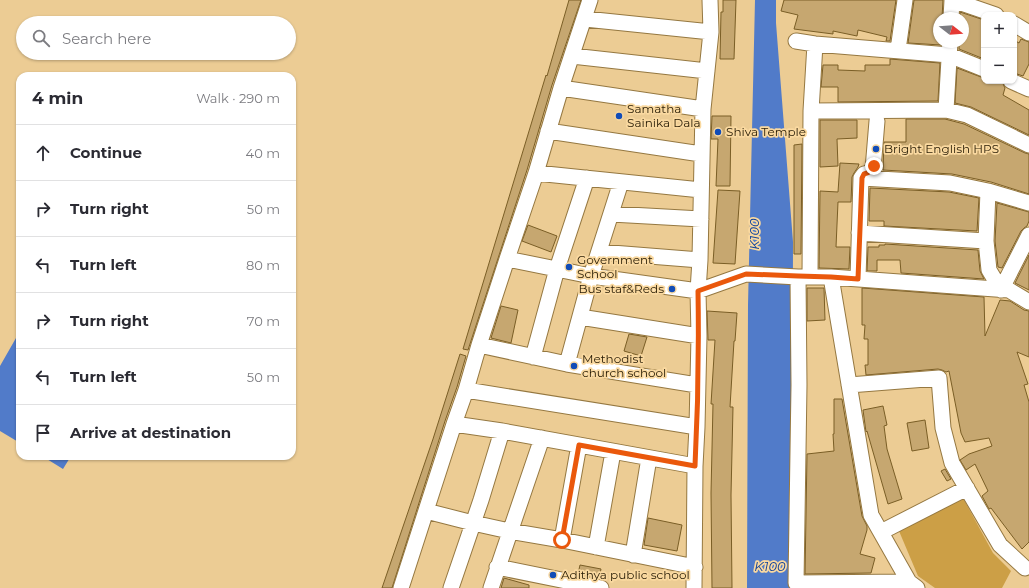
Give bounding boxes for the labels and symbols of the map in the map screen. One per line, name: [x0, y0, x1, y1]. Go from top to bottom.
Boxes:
north arrow: [933, 12, 969, 48]
place label: Samatha Sainika Dala: [627, 101, 701, 130]
marker: Samatha Sainika Dala: [614, 111, 624, 121]
place label: Shiva Temple: [726, 124, 806, 139]
marker: Shiva Temple: [713, 127, 723, 137]
place label: Bright English HPS: [884, 141, 999, 156]
marker: Bright English HPS: [871, 144, 881, 154]
route end: [865, 157, 883, 175]
water label: K100: [746, 218, 762, 250]
place label: Government School: [577, 252, 653, 281]
marker: Government School: [564, 262, 574, 272]
place label: Bus staf&Reds: [578, 281, 664, 296]
marker: Bus staf&Reds: [667, 284, 677, 294]
place label: Methodist church school: [582, 351, 666, 380]
marker: Methodist church school: [569, 361, 579, 371]
route start: [553, 531, 571, 549]
water label: K100: [754, 558, 786, 574]
place label: Adithya public school: [561, 567, 690, 582]
marker: Adithya public school: [548, 570, 558, 580]

